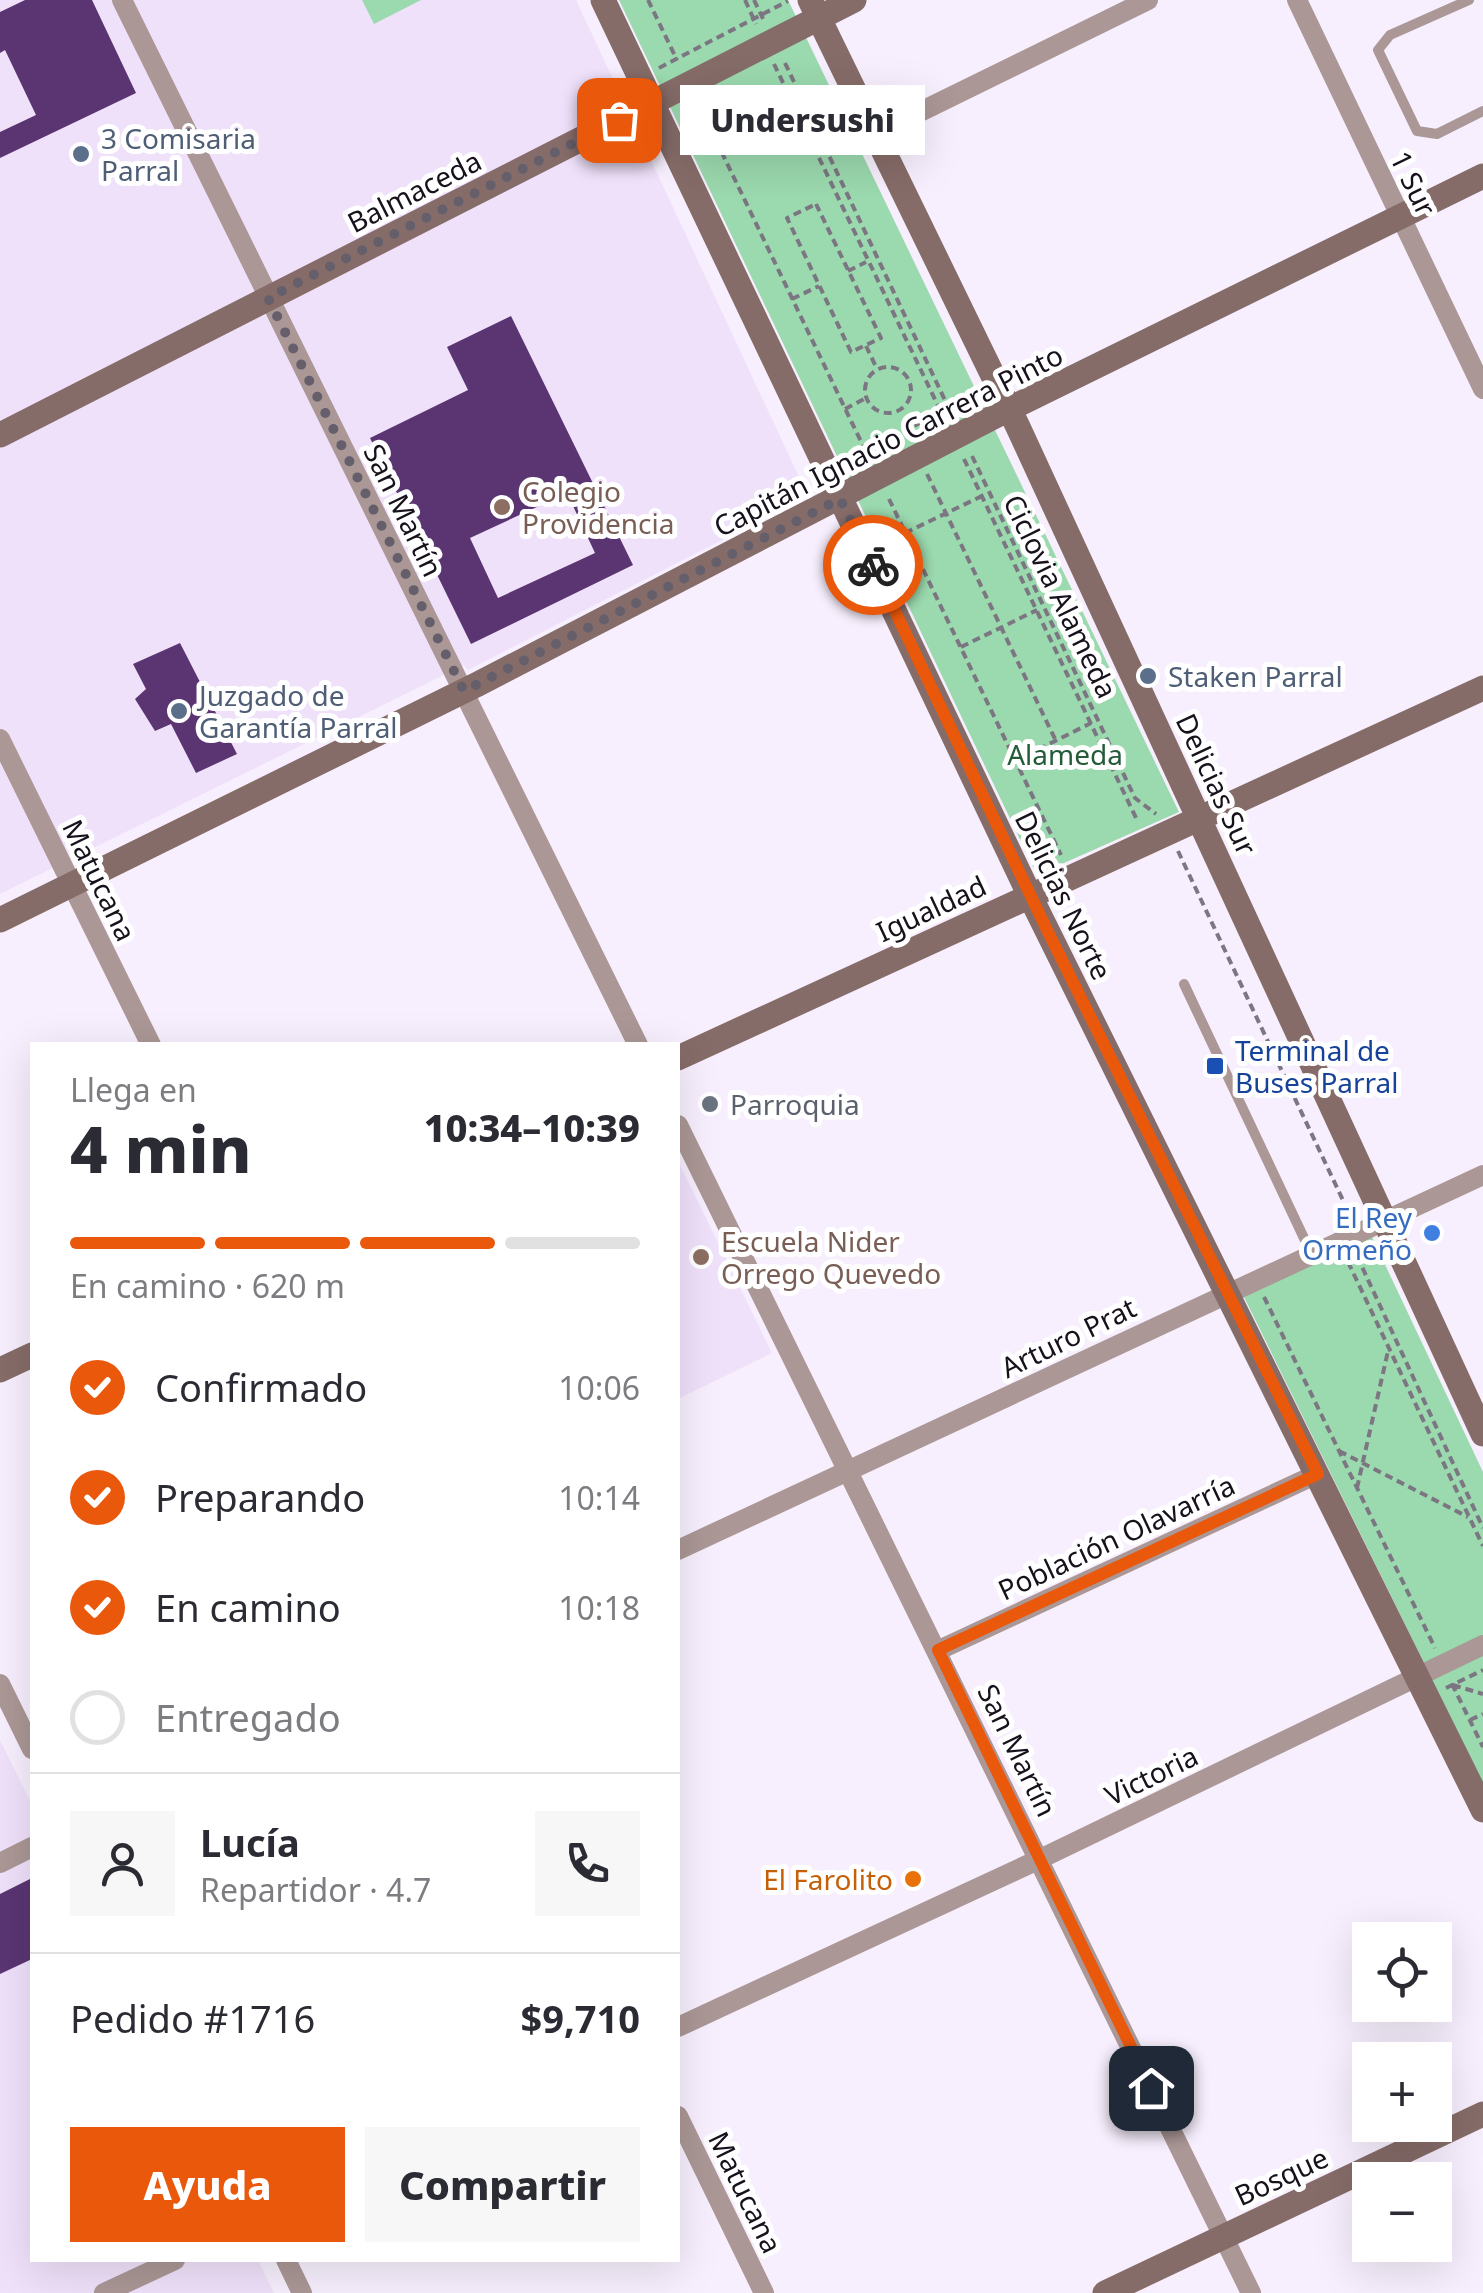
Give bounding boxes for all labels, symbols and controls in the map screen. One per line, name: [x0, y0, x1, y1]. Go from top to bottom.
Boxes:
pin: [577, 78, 662, 163]
callout: Undersushi: [679, 85, 924, 155]
icon: bag: [592, 93, 647, 148]
text: Undersushi: [710, 98, 895, 141]
place label: 3 Comisaria Parral: [101, 119, 256, 189]
street label: Balmaceda: [341, 141, 487, 241]
marker: 3 Comisaria Parral: [70, 143, 92, 165]
street label: 1 Sur: [1382, 144, 1446, 222]
street label: Capitán Ignacio Carrera Pinto: [707, 335, 1069, 545]
street label: San Martín: [356, 437, 452, 583]
place label: Colegio Providencia: [522, 472, 674, 542]
street label: Ciclovia Alameda: [995, 488, 1127, 704]
marker: Colegio Providencia: [491, 496, 513, 518]
courier: [823, 515, 923, 615]
icon: bike: [846, 538, 901, 593]
place label: Staken Parral: [1168, 657, 1343, 695]
marker: Staken Parral: [1137, 665, 1159, 687]
place label: Juzgado de Garantía Parral: [196, 676, 398, 746]
marker: Juzgado de Garantía Parral: [168, 700, 190, 722]
street label: Delicias Sur: [1168, 707, 1267, 861]
park label: Alameda: [1007, 735, 1123, 773]
street label: Delicias Norte: [1007, 804, 1121, 986]
street label: Matucana: [54, 813, 146, 947]
street label: Igualdad: [870, 866, 992, 950]
place label: Terminal de Buses Parral: [1235, 1031, 1399, 1101]
marker: Terminal de Buses Parral: [1204, 1055, 1226, 1077]
text: Llega en: [70, 1068, 197, 1111]
place label: Parroquia: [730, 1085, 860, 1123]
marker: Parroquia: [699, 1093, 721, 1115]
text: 10:34–10:39: [424, 1101, 640, 1153]
text: 4 min: [70, 1104, 252, 1192]
place label: El Rey Ormeño: [1302, 1198, 1413, 1268]
place label: Escuela Nider Orrego Quevedo: [721, 1222, 941, 1292]
marker: El Rey Ormeño: [1421, 1222, 1443, 1244]
marker: Escuela Nider Orrego Quevedo: [690, 1246, 712, 1268]
text: En camino · 620 m: [70, 1264, 345, 1307]
street label: Arturo Prat: [994, 1288, 1142, 1386]
icon: check: [70, 1360, 125, 1415]
text: Confirmado: [155, 1361, 367, 1413]
text: 10:06: [558, 1366, 640, 1409]
street label: Población Olavarría: [992, 1465, 1240, 1609]
icon: check: [70, 1470, 125, 1525]
text: Preparando: [155, 1471, 365, 1523]
text: 10:14: [558, 1476, 640, 1519]
icon: check: [70, 1580, 125, 1635]
text: En camino: [155, 1581, 341, 1633]
text: 10:18: [558, 1586, 640, 1629]
street label: San Martín: [970, 1677, 1066, 1823]
text: Entregado: [155, 1691, 341, 1743]
street label: Victoria: [1098, 1736, 1204, 1814]
button: person: [70, 1811, 175, 1916]
button: phone: [535, 1811, 640, 1916]
text: Lucía: [200, 1816, 300, 1868]
place label: El Farolito: [763, 1860, 893, 1898]
text: Repartidor · 4.7: [200, 1868, 431, 1911]
marker: El Farolito: [902, 1868, 924, 1890]
map controls: [1352, 1922, 1452, 2262]
button: locate: [1352, 1922, 1452, 2022]
text: Pedido #1716: [70, 1992, 315, 2044]
text: $9,710: [520, 1992, 640, 2044]
button: +: [1352, 2042, 1452, 2142]
pin: [1109, 2046, 1194, 2131]
icon: home: [1124, 2061, 1179, 2116]
street label: Matucana: [700, 2125, 792, 2259]
button: Ayuda: [70, 2127, 345, 2242]
button: Compartir: [365, 2127, 640, 2242]
street label: Bosque: [1228, 2138, 1334, 2214]
button: −: [1352, 2162, 1452, 2262]

